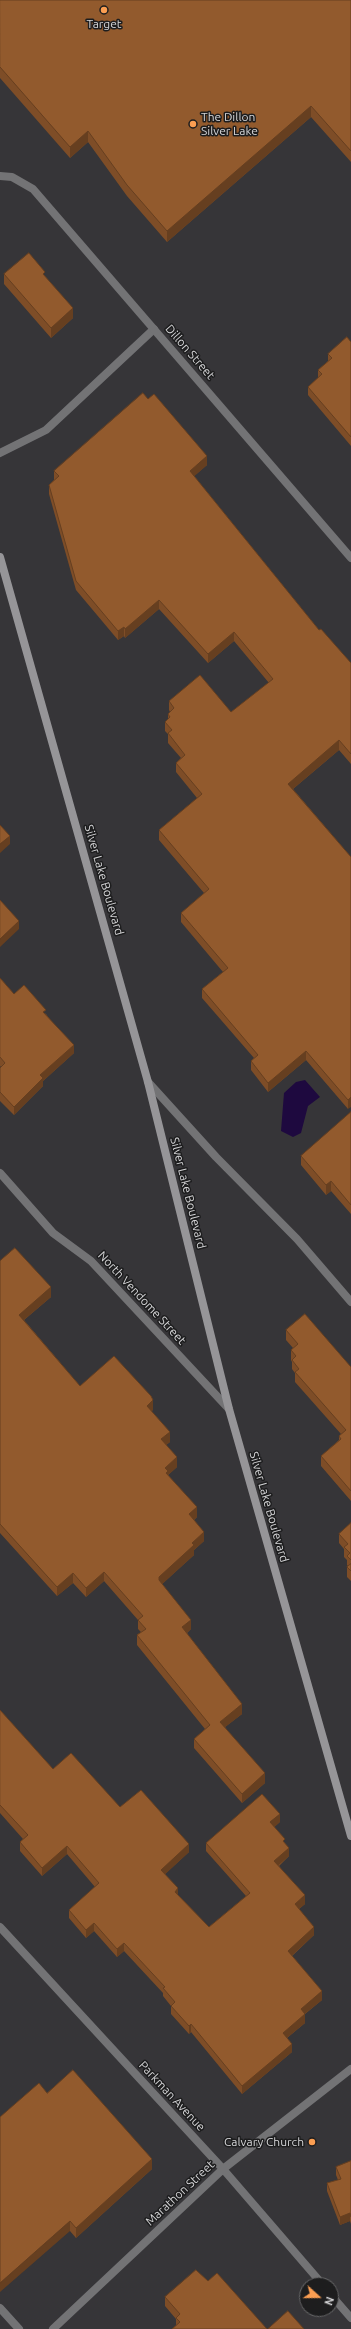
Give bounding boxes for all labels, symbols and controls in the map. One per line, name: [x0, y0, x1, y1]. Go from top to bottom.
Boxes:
marker: Target: [99, 5, 109, 15]
place label: Target: [86, 17, 122, 31]
place label: The Dillon Silver Lake: [201, 110, 258, 138]
marker: The Dillon Silver Lake: [188, 119, 198, 129]
street label: Dillon Street: [162, 322, 218, 382]
street label: Silver Lake Boulevard: [81, 823, 127, 937]
street label: Silver Lake Boulevard: [167, 1136, 209, 1250]
street label: North Vendome Street: [95, 1248, 189, 1348]
street label: Silver Lake Boulevard: [246, 1450, 292, 1564]
street label: Parkman Avenue: [136, 2058, 208, 2134]
place label: Calvary Church: [224, 2135, 304, 2149]
marker: Calvary Church: [307, 2137, 317, 2147]
street label: Marathon Street: [143, 2157, 217, 2229]
north arrow: [299, 2277, 339, 2317]
text: N: [322, 2295, 336, 2307]

